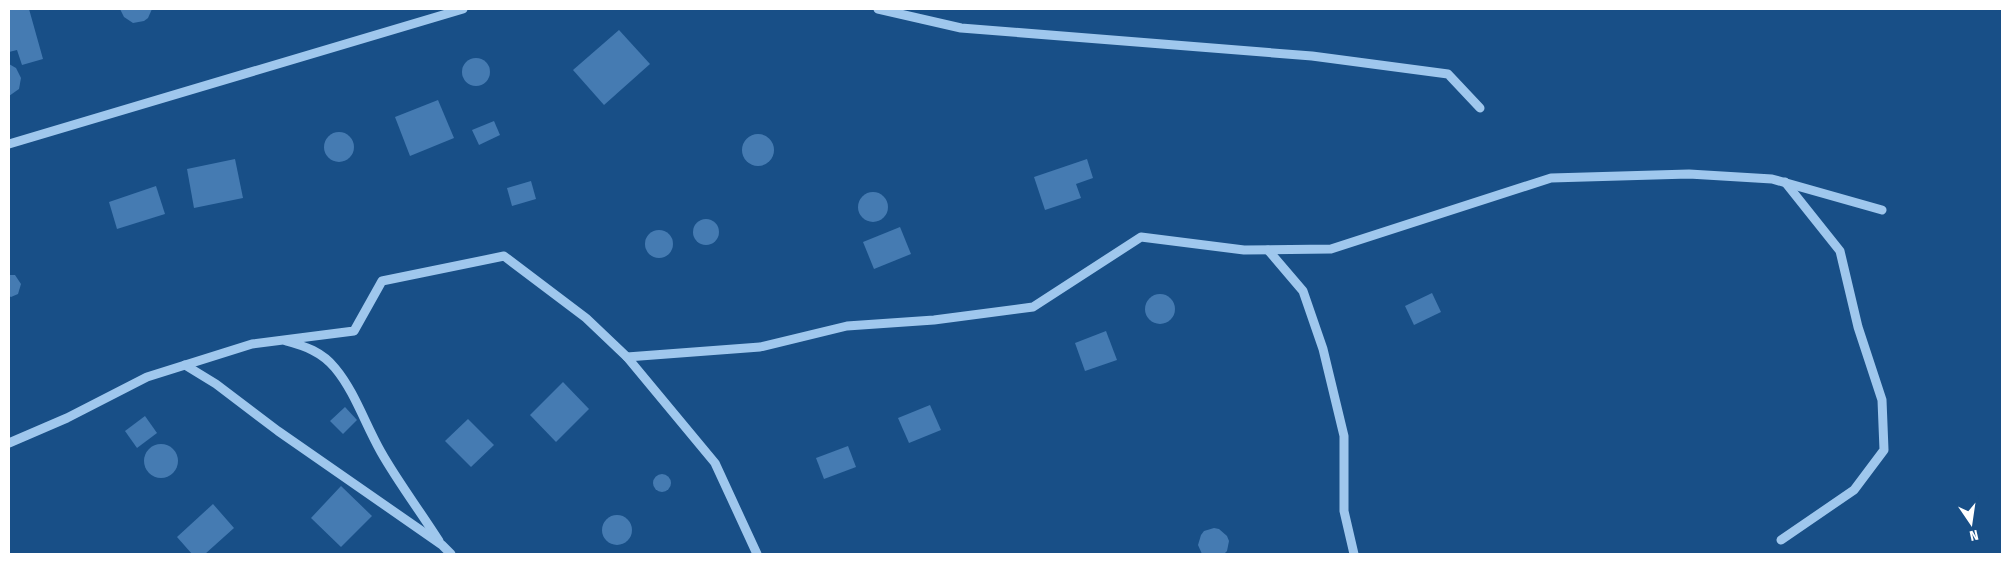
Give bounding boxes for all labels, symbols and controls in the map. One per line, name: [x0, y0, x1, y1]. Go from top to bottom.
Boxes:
north arrow: [1946, 498, 1996, 548]
text: N: [1968, 526, 1980, 544]

